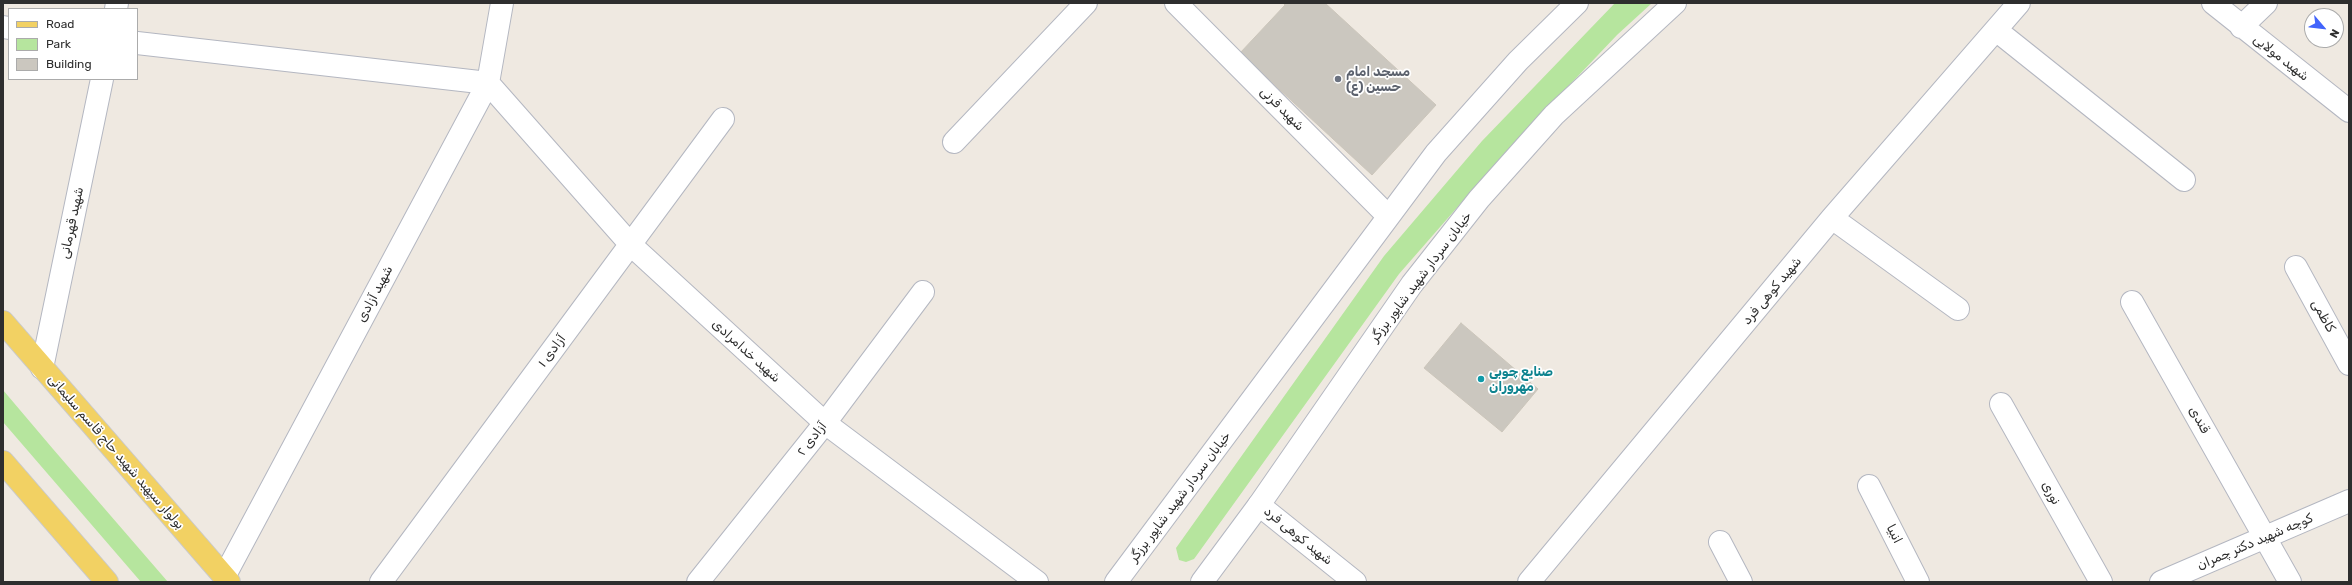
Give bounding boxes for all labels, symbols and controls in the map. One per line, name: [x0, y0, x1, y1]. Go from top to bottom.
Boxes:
legend: [8, 8, 138, 80]
north arrow: [2304, 8, 2344, 48]
text: Road: [46, 17, 74, 31]
text: N: [2327, 27, 2342, 40]
street label: شهید مولایی: [2250, 31, 2312, 85]
text: Park: [46, 37, 71, 51]
text: Building: [46, 57, 92, 71]
place label: مسجد امام حسین (ع): [1346, 64, 1410, 95]
marker: مسجد امام حسین (ع): [1333, 74, 1343, 84]
street label: شهید قرنی: [1257, 84, 1307, 134]
street label: شهید قهرمانی: [57, 186, 87, 260]
street label: خیابان سردار شهید شاپور برزگر: [1367, 209, 1475, 345]
street label: شهید کوهی فرد: [1739, 254, 1805, 328]
street label: شهید آزادی: [354, 263, 396, 325]
street label: کاظمی: [2308, 297, 2338, 335]
street label: شهید خدامرادی: [708, 316, 784, 386]
street label: آزادی ۱: [535, 332, 569, 370]
place label: صنایع چوبی مهروران: [1489, 364, 1553, 395]
street label: بولوار سپهبد شهید حاج قاسم سلیمانی: [45, 372, 187, 532]
marker: صنایع چوبی مهروران: [1476, 374, 1486, 384]
street label: قندی: [2185, 404, 2213, 436]
street label: آزادی ۲: [794, 419, 830, 459]
street label: خیابان سردار شهید شاپور برزگر: [1126, 429, 1234, 565]
street label: نوری: [2038, 478, 2064, 508]
street label: شهید کوهی فرد: [1260, 504, 1336, 568]
street label: کوچه شهید دکتر چمران: [2195, 511, 2315, 573]
street label: انبیا: [1883, 522, 1905, 546]

